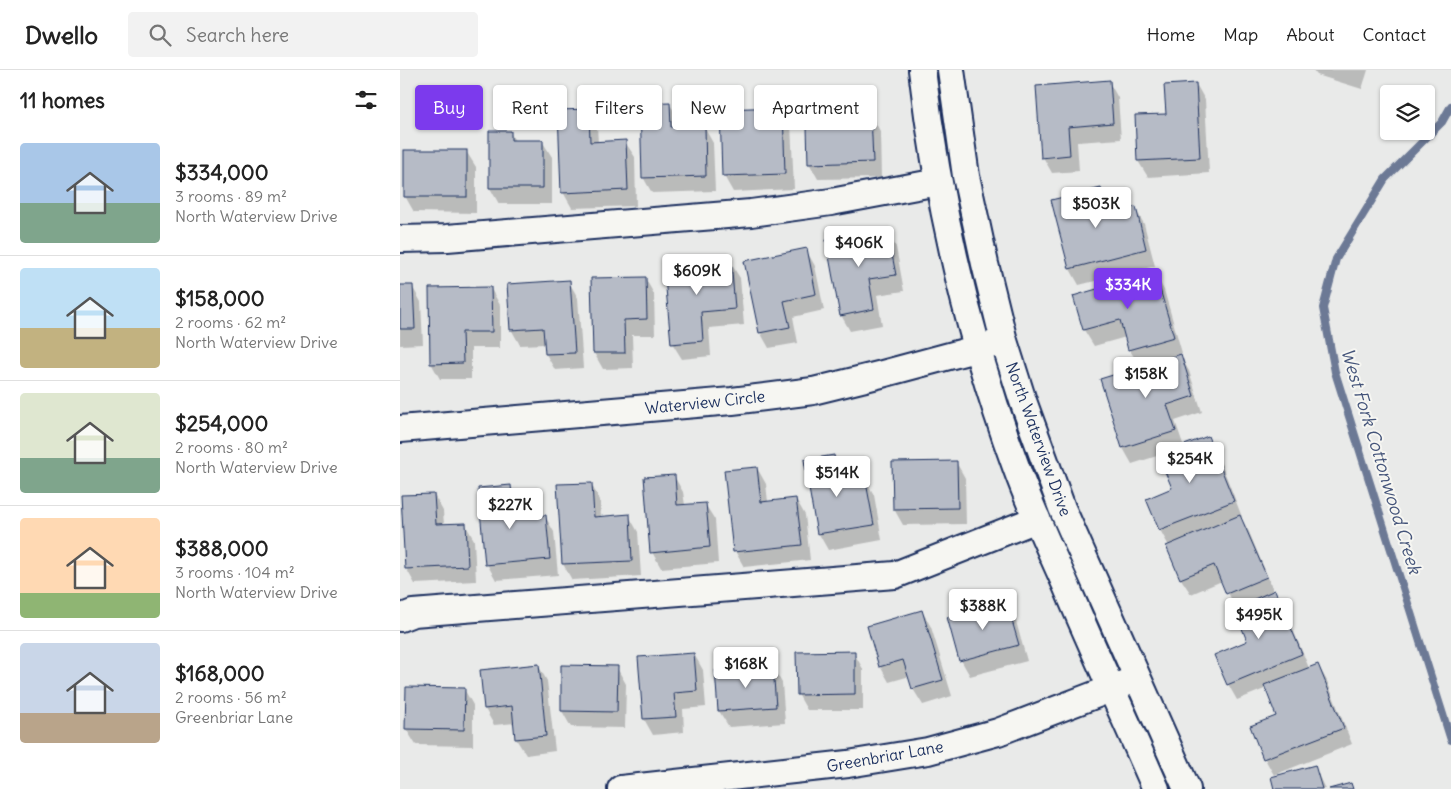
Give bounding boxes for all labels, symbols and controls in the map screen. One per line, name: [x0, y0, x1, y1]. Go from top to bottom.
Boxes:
search box: [128, 12, 478, 57]
text: Dwello: [25, 20, 98, 50]
icon: search: [146, 21, 174, 49]
text: Search here: [186, 23, 289, 47]
text: Home: [1147, 23, 1195, 46]
text: Map: [1223, 23, 1258, 46]
text: About: [1286, 23, 1334, 46]
text: Contact: [1362, 23, 1426, 46]
chip: Buy: [415, 85, 483, 130]
chip: Rent: [493, 85, 567, 130]
chip: Filters: [577, 85, 662, 130]
chip: New: [672, 85, 744, 130]
chip: Apartment: [754, 85, 877, 130]
map controls: [1380, 85, 1435, 140]
button: layers: [1380, 85, 1435, 140]
icon: filters: [352, 86, 380, 114]
text: 11 homes: [20, 87, 105, 114]
text: $334,000: [175, 159, 269, 186]
icon: home: [60, 163, 120, 223]
text: 3 rooms · 89 m²: [175, 186, 287, 206]
pin: $503K: [1061, 186, 1131, 229]
text: $503K: [1072, 193, 1120, 213]
text: North Waterview Drive: [175, 206, 338, 226]
pin: $406K: [824, 226, 894, 268]
text: $406K: [835, 232, 883, 252]
pin: $609K: [662, 254, 732, 296]
text: $609K: [673, 260, 721, 280]
pin: $334K: [1093, 268, 1163, 310]
text: $334K: [1105, 274, 1151, 294]
text: $158,000: [175, 285, 265, 312]
icon: home: [60, 288, 120, 348]
text: 2 rooms · 62 m²: [175, 312, 286, 332]
text: North Waterview Drive: [175, 332, 338, 352]
water label: West Fork Cottonwood Creek: [1336, 345, 1427, 578]
pin: $158K: [1111, 356, 1181, 399]
street label: North Waterview Drive: [1002, 359, 1076, 519]
text: $158K: [1124, 363, 1168, 383]
street label: Waterview Circle: [644, 386, 766, 418]
text: $254,000: [175, 410, 268, 437]
icon: home: [60, 413, 120, 473]
text: 2 rooms · 80 m²: [175, 437, 288, 457]
pin: $254K: [1155, 442, 1225, 484]
text: $254K: [1167, 448, 1213, 468]
pin: $514K: [802, 456, 872, 498]
text: North Waterview Drive: [175, 457, 338, 477]
text: $514K: [815, 462, 859, 482]
pin: $227K: [475, 488, 545, 530]
text: $227K: [488, 494, 532, 514]
text: $388,000: [175, 535, 269, 562]
icon: home: [60, 538, 120, 598]
text: 3 rooms · 104 m²: [175, 562, 295, 582]
text: North Waterview Drive: [175, 582, 338, 602]
pin: $388K: [948, 588, 1018, 631]
text: $388K: [960, 595, 1006, 615]
pin: $495K: [1224, 598, 1294, 640]
text: $495K: [1236, 604, 1282, 624]
pin: $168K: [711, 646, 781, 689]
text: $168K: [724, 653, 768, 673]
text: $168,000: [175, 660, 265, 687]
icon: home: [60, 663, 120, 723]
text: 2 rooms · 56 m²: [175, 687, 287, 707]
text: Greenbriar Lane: [175, 707, 293, 727]
street label: Greenbriar Lane: [825, 736, 945, 776]

